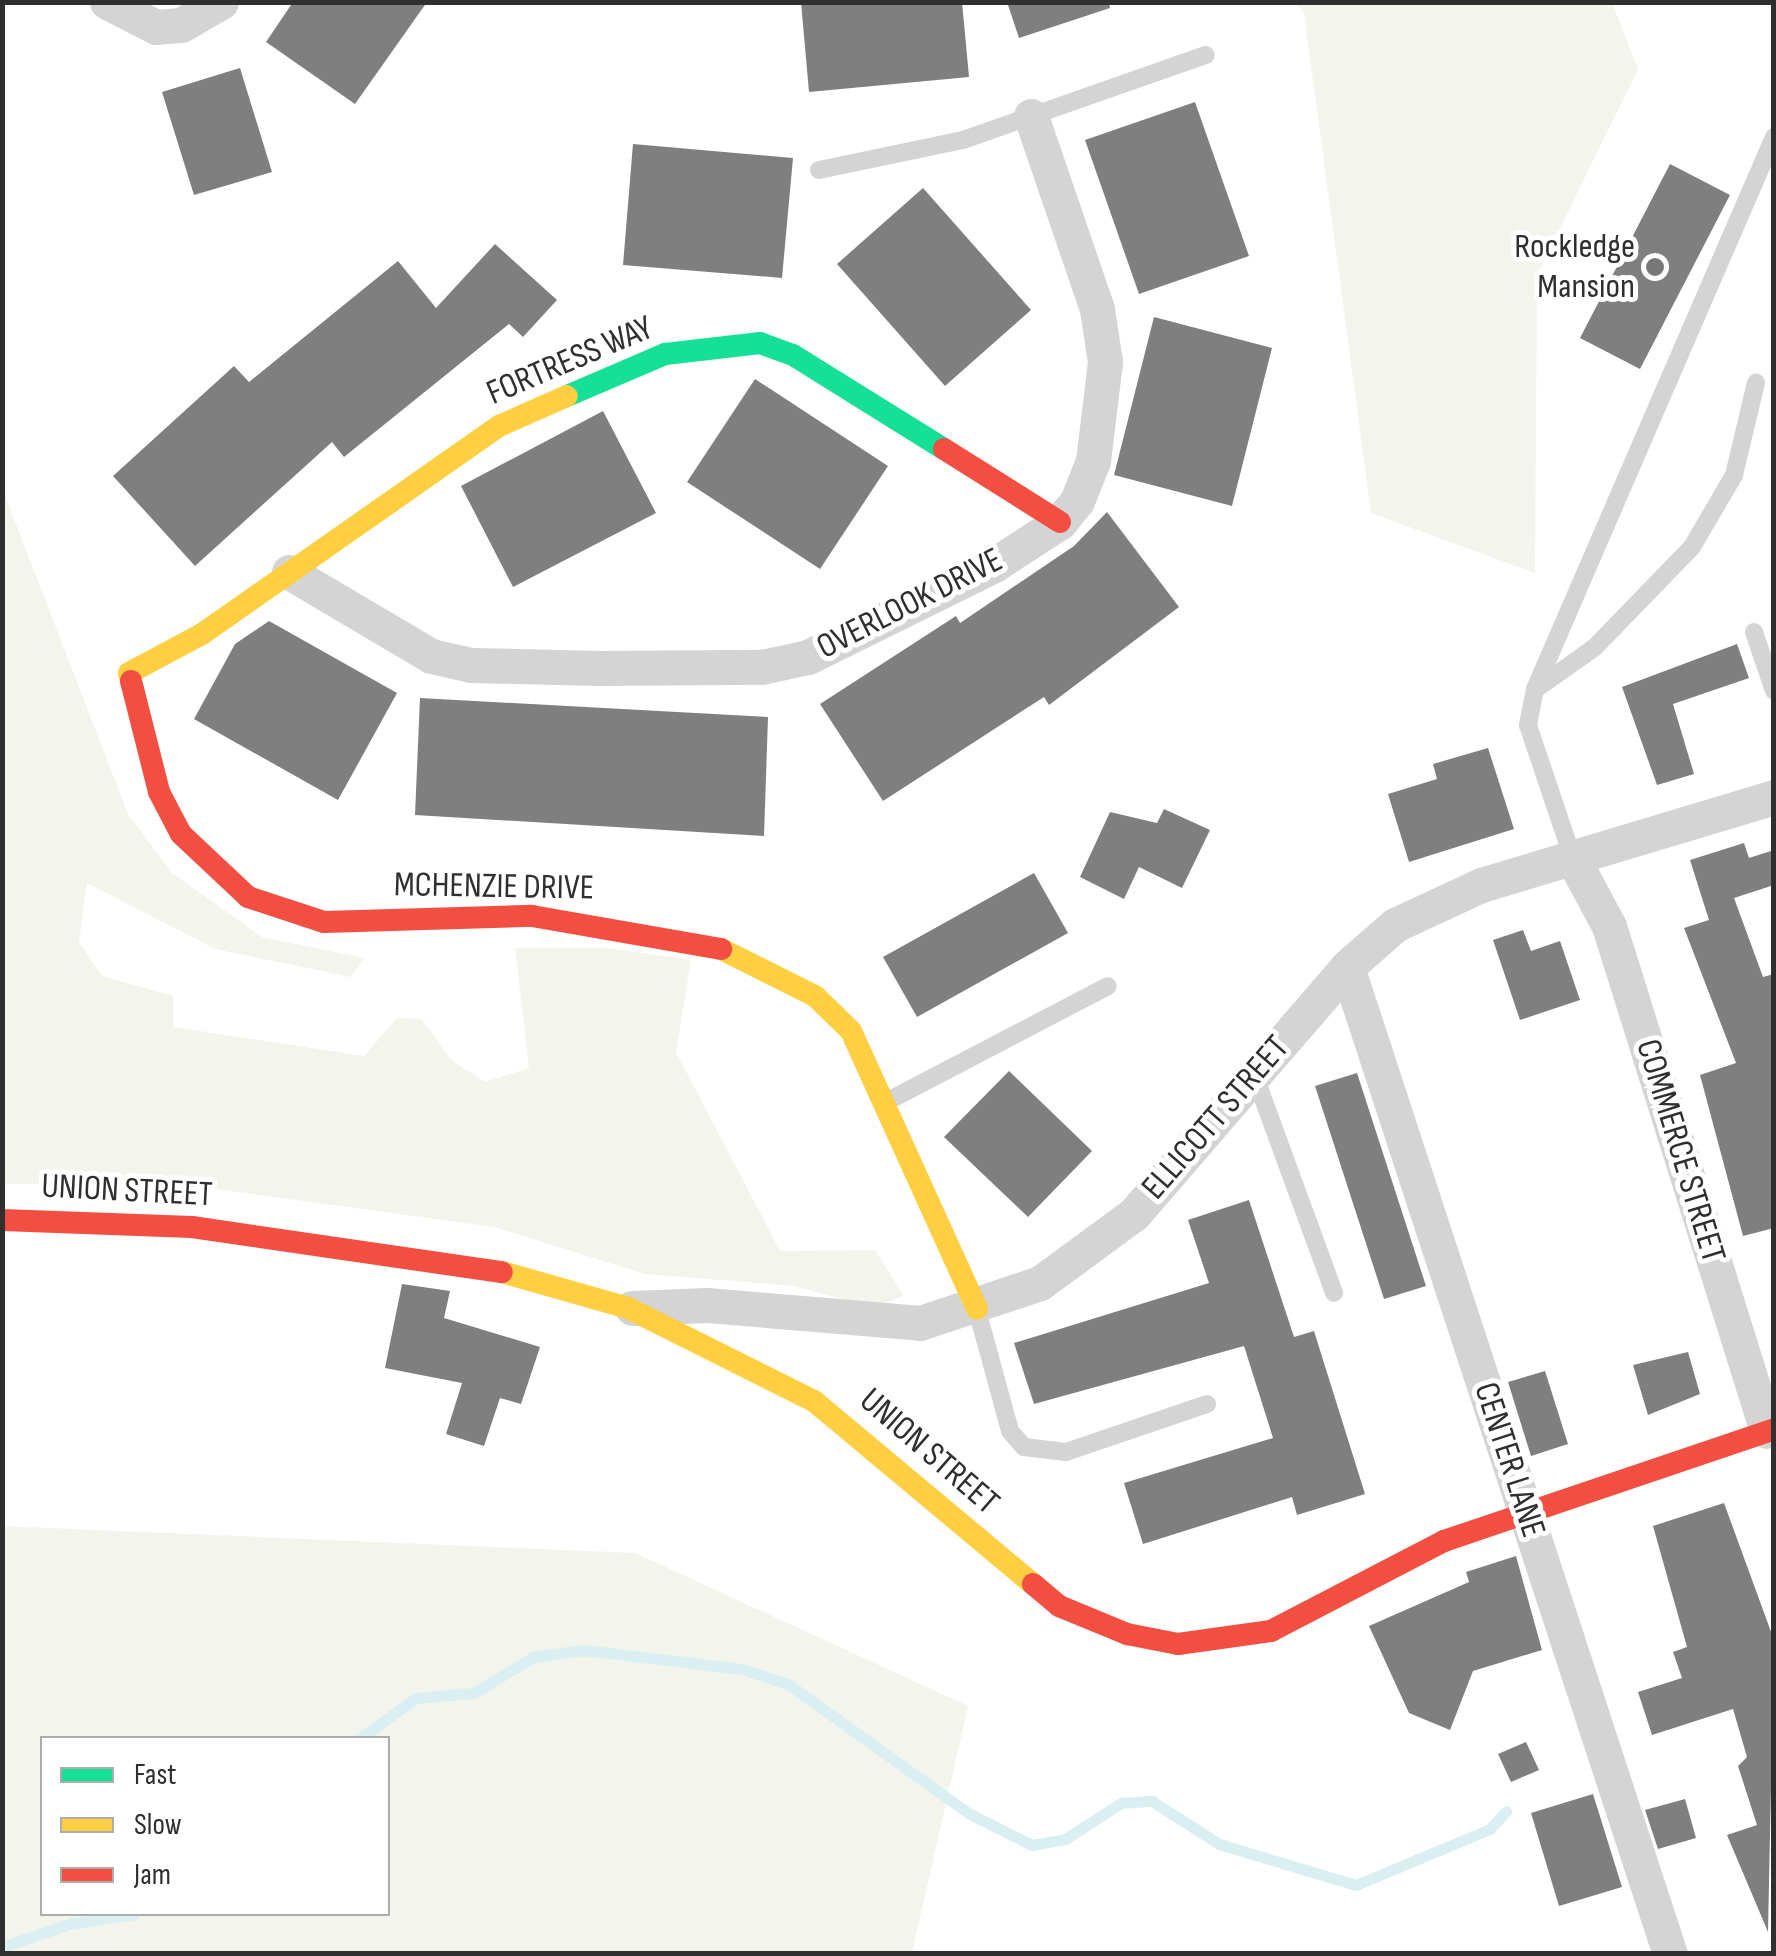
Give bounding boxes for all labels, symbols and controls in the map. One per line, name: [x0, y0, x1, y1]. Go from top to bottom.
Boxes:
place label: Rockledge Mansion: [1514, 226, 1635, 308]
marker: Rockledge Mansion: [1644, 256, 1666, 278]
street label: FORTRESS WAY: [481, 307, 659, 415]
street label: OVERLOOK DRIVE: [810, 539, 1010, 669]
street label: MCHENZIE DRIVE: [394, 864, 594, 910]
street label: ELLICOTT STREET: [1134, 1028, 1298, 1208]
street label: COMMERCE STREET: [1626, 1034, 1734, 1268]
street label: UNION STREET: [40, 1166, 214, 1216]
street label: CENTER LANE: [1464, 1377, 1554, 1543]
street label: UNION STREET: [851, 1380, 1007, 1524]
legend: [40, 1736, 390, 1916]
text: Fast: [134, 1757, 176, 1793]
text: Slow: [134, 1807, 182, 1843]
text: Jam: [134, 1857, 171, 1893]

